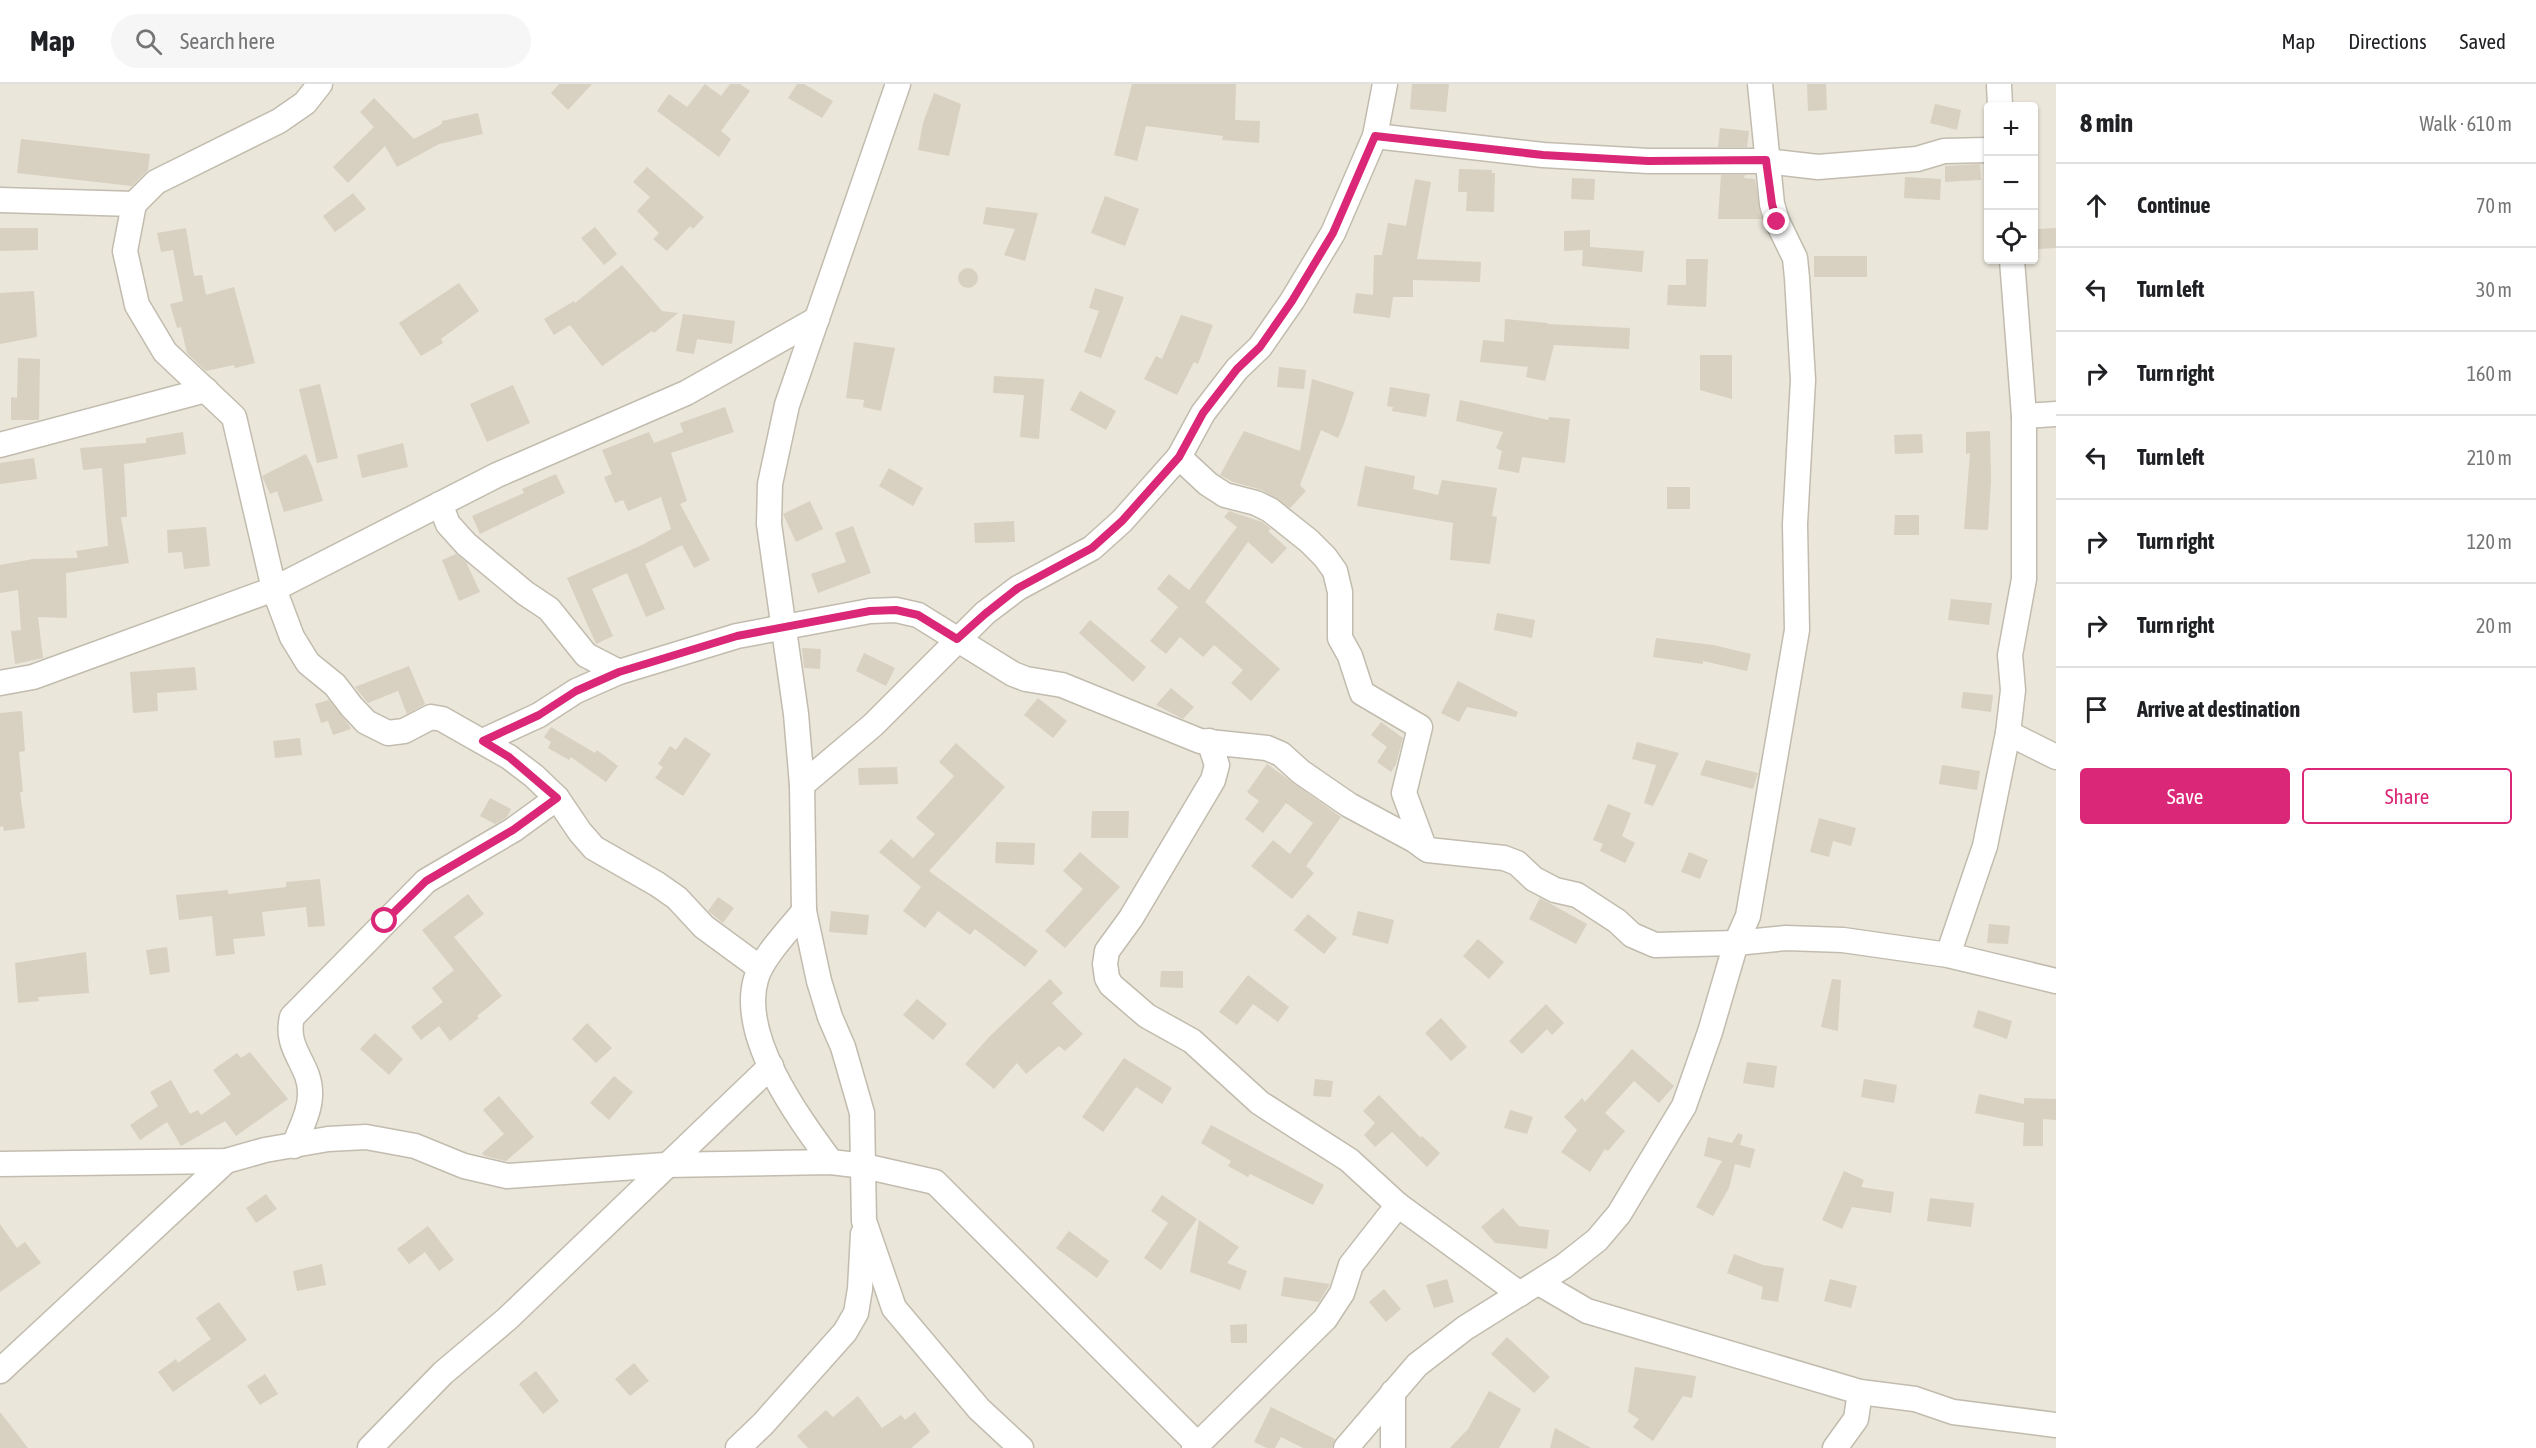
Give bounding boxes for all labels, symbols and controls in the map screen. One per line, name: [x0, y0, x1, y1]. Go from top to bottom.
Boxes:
search box: [111, 14, 531, 68]
text: Map: [30, 25, 75, 57]
icon: search: [132, 25, 165, 58]
text: Search here: [180, 28, 275, 54]
text: Map: [2281, 29, 2315, 53]
text: Directions: [2348, 29, 2427, 53]
text: Saved: [2460, 29, 2506, 53]
map controls: [1984, 102, 2038, 264]
button: +: [1984, 102, 2038, 156]
text: 8 min: [2080, 108, 2133, 138]
text: Walk · 610 m: [2420, 112, 2512, 135]
button: −: [1984, 156, 2038, 210]
icon: ahead: [2080, 189, 2113, 222]
text: Continue: [2137, 192, 2211, 218]
text: 70 m: [2476, 194, 2512, 217]
route end: [1763, 208, 1789, 234]
button: locate: [1984, 210, 2038, 264]
icon: left: [2080, 273, 2113, 306]
text: Turn left: [2137, 276, 2204, 302]
text: 30 m: [2476, 278, 2512, 301]
icon: right: [2080, 357, 2113, 390]
text: Turn right: [2137, 360, 2214, 386]
text: 160 m: [2467, 362, 2512, 385]
icon: left: [2080, 441, 2113, 474]
text: Turn left: [2137, 444, 2204, 470]
text: 210 m: [2467, 446, 2512, 469]
icon: right: [2080, 525, 2113, 558]
text: Turn right: [2137, 528, 2214, 554]
text: 120 m: [2467, 530, 2512, 553]
icon: right: [2080, 609, 2113, 642]
text: Turn right: [2137, 612, 2214, 638]
text: 20 m: [2476, 614, 2512, 637]
icon: arrive: [2080, 693, 2113, 726]
text: Arrive at destination: [2137, 696, 2300, 722]
button: Save: [2080, 768, 2290, 824]
button: Share: [2302, 768, 2512, 824]
route start: [371, 907, 397, 933]

